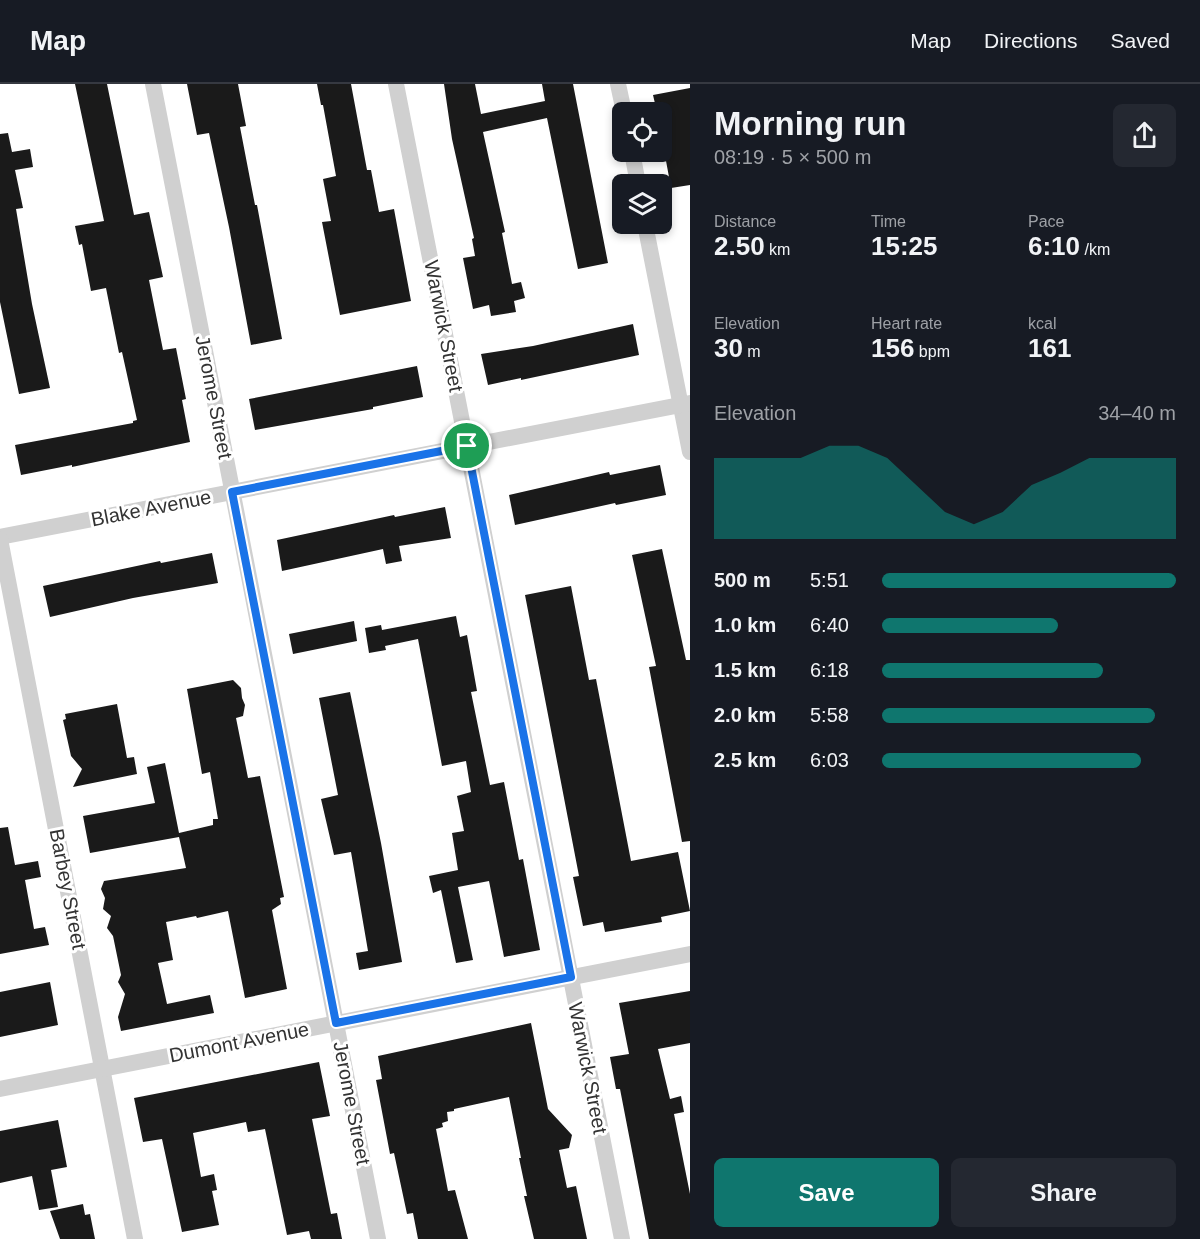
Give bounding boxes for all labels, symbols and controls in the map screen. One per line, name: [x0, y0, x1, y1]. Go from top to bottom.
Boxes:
text: Map: [30, 25, 86, 56]
text: Map: [910, 29, 951, 52]
text: Directions: [984, 29, 1077, 52]
text: Saved: [1110, 29, 1170, 52]
map controls: [612, 102, 672, 234]
button: locate: [612, 102, 672, 162]
button: share: [1113, 104, 1176, 167]
text: Morning run: [714, 105, 906, 142]
text: 08:19 · 5 × 500 m: [714, 146, 871, 168]
button: layers: [612, 174, 672, 234]
text: Distance: [714, 213, 776, 230]
text: Time: [871, 213, 906, 230]
text: Pace: [1028, 213, 1064, 230]
text: 2.50: [714, 231, 765, 261]
text: 15:25: [871, 231, 938, 261]
text: 6:10: [1028, 231, 1080, 261]
text: km: [765, 241, 790, 258]
text: /km: [1080, 241, 1110, 258]
street label: Warwick Street: [420, 258, 468, 394]
text: Elevation: [714, 315, 780, 332]
text: Heart rate: [871, 315, 942, 332]
text: kcal: [1028, 315, 1056, 332]
street label: Jerome Street: [191, 333, 237, 461]
text: 30: [714, 333, 743, 363]
text: 156: [871, 333, 914, 363]
text: 161: [1028, 333, 1071, 363]
text: m: [743, 343, 761, 360]
text: bpm: [914, 343, 950, 360]
text: Elevation: [714, 402, 796, 424]
text: 34–40 m: [1098, 402, 1176, 424]
pin: [441, 420, 492, 471]
icon: arrive: [450, 429, 483, 462]
street label: Blake Avenue: [89, 486, 213, 530]
text: 500 m: [714, 569, 771, 591]
text: 5:51: [810, 569, 849, 591]
text: 1.0 km: [714, 614, 776, 636]
text: 6:40: [810, 614, 849, 636]
text: 1.5 km: [714, 659, 776, 681]
text: 6:18: [810, 659, 849, 681]
text: 2.0 km: [714, 704, 776, 726]
text: 5:58: [810, 704, 849, 726]
text: 2.5 km: [714, 749, 776, 771]
text: 6:03: [810, 749, 849, 771]
street label: Barbey Street: [46, 827, 91, 952]
street label: Warwick Street: [564, 1000, 612, 1136]
street label: Dumont Avenue: [167, 1018, 311, 1066]
street label: Jerome Street: [329, 1039, 375, 1167]
button: Save: [714, 1158, 939, 1227]
button: Share: [951, 1158, 1176, 1227]

